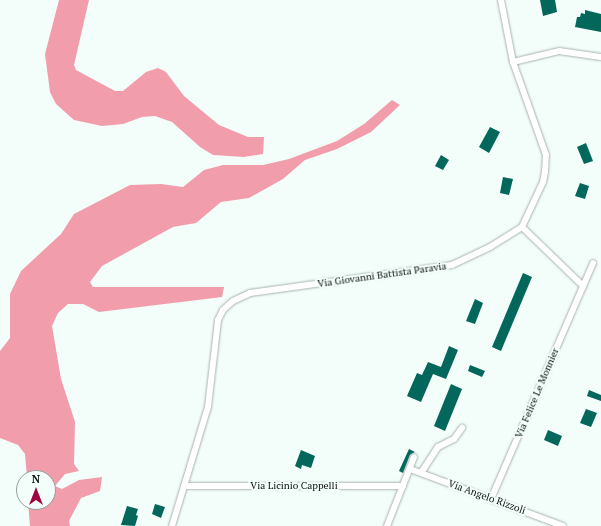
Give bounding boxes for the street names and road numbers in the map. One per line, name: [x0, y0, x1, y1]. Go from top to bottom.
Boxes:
street label: Via Giovanni Battista Paravia: [317, 260, 447, 290]
street label: Via Felice Le Monnier: [513, 346, 561, 440]
street label: Via Angelo Rizzoli: [447, 477, 527, 517]
street label: Via Licinio Cappelli: [250, 480, 338, 492]

